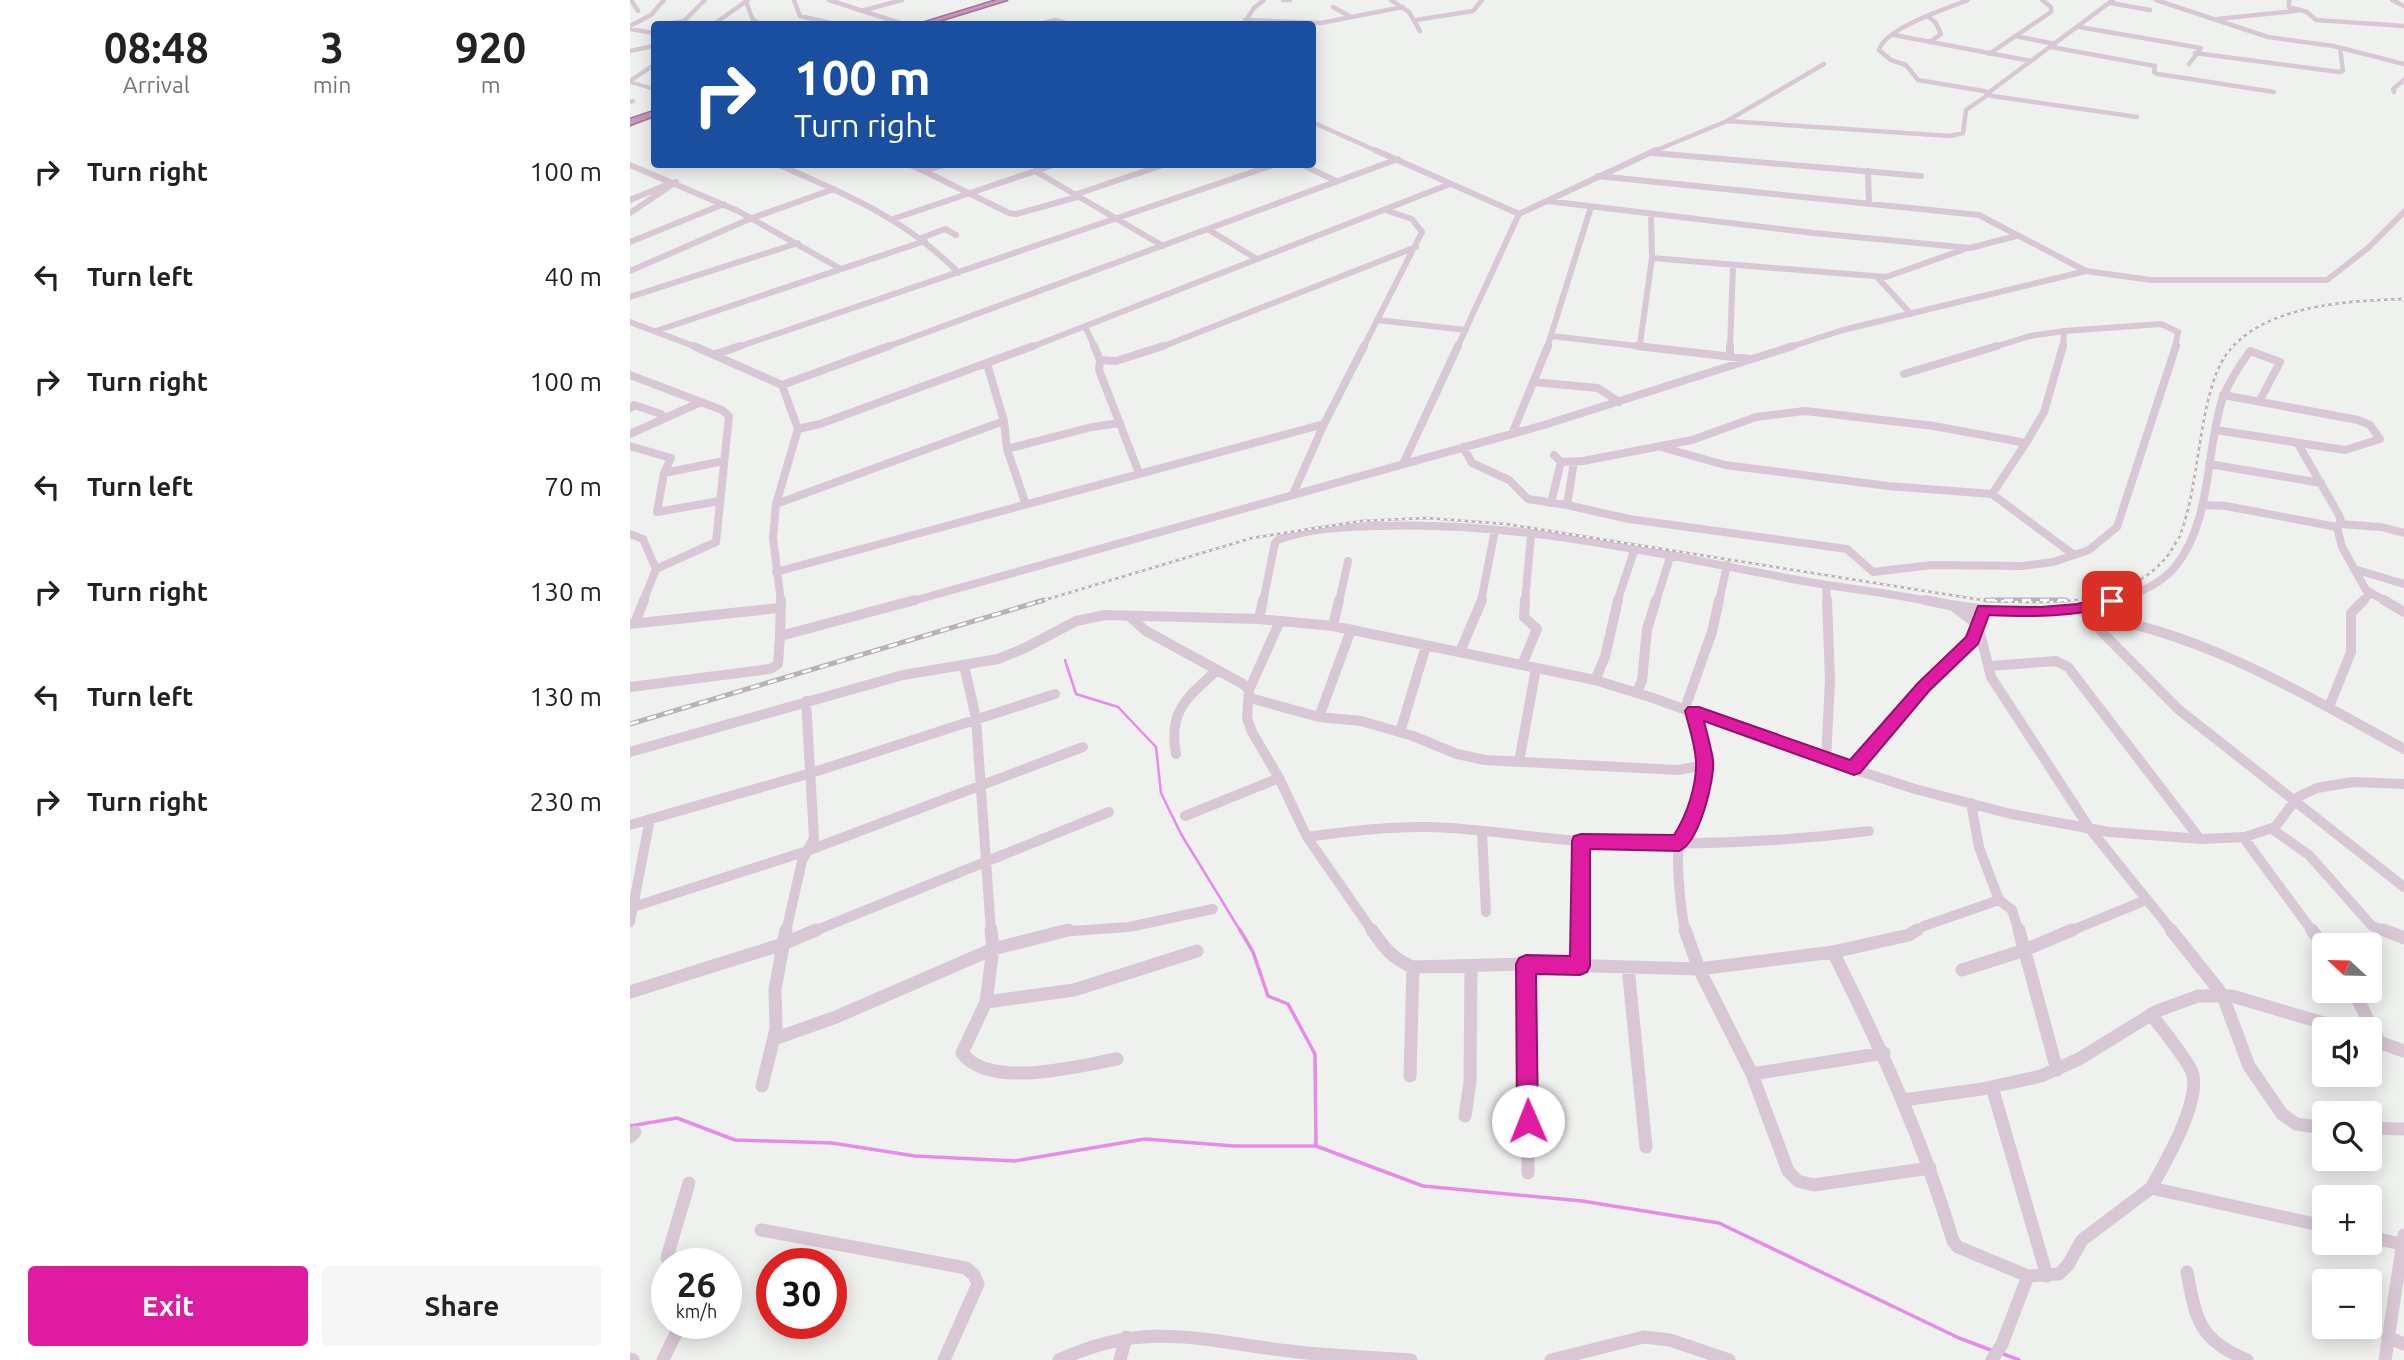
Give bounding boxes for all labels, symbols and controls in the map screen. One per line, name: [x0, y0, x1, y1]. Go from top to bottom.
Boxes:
text: 08:48: [104, 24, 209, 71]
text: 3: [320, 24, 344, 71]
text: 920: [455, 24, 526, 71]
icon: right: [679, 49, 770, 140]
text: 100 m: [794, 49, 931, 104]
text: Arrival: [123, 72, 190, 97]
text: min: [313, 72, 351, 97]
text: m: [481, 72, 501, 97]
text: Turn right: [794, 107, 936, 143]
icon: right: [28, 153, 66, 191]
text: Turn right: [87, 157, 208, 186]
text: 100 m: [530, 157, 602, 186]
icon: left: [28, 258, 66, 296]
text: Turn left: [87, 262, 193, 291]
text: 40 m: [544, 262, 602, 291]
icon: right: [28, 363, 66, 401]
text: Turn right: [87, 367, 208, 396]
text: 100 m: [530, 367, 602, 396]
icon: left: [28, 468, 66, 506]
text: Turn left: [87, 472, 193, 501]
text: 70 m: [544, 472, 602, 501]
pin: [2082, 571, 2142, 631]
icon: right: [28, 573, 66, 611]
text: Turn right: [87, 577, 208, 606]
text: 130 m: [530, 577, 602, 606]
icon: arrive: [2093, 582, 2131, 620]
icon: left: [28, 678, 66, 716]
text: Turn left: [87, 682, 193, 711]
text: 130 m: [530, 682, 602, 711]
icon: right: [28, 783, 66, 821]
text: Turn right: [87, 787, 208, 816]
text: 230 m: [530, 787, 602, 816]
north arrow: [2312, 933, 2382, 1003]
map controls: [2312, 933, 2382, 1339]
button: sound: [2312, 1017, 2382, 1087]
position arrow: [1491, 1084, 1565, 1158]
button: search: [2312, 1101, 2382, 1171]
button: +: [2312, 1185, 2382, 1255]
speed limit sign: 30: [756, 1248, 847, 1339]
text: 26: [677, 1264, 716, 1304]
button: Exit: [28, 1266, 308, 1346]
button: Share: [322, 1266, 602, 1346]
button: −: [2312, 1269, 2382, 1339]
text: km/h: [676, 1301, 717, 1321]

